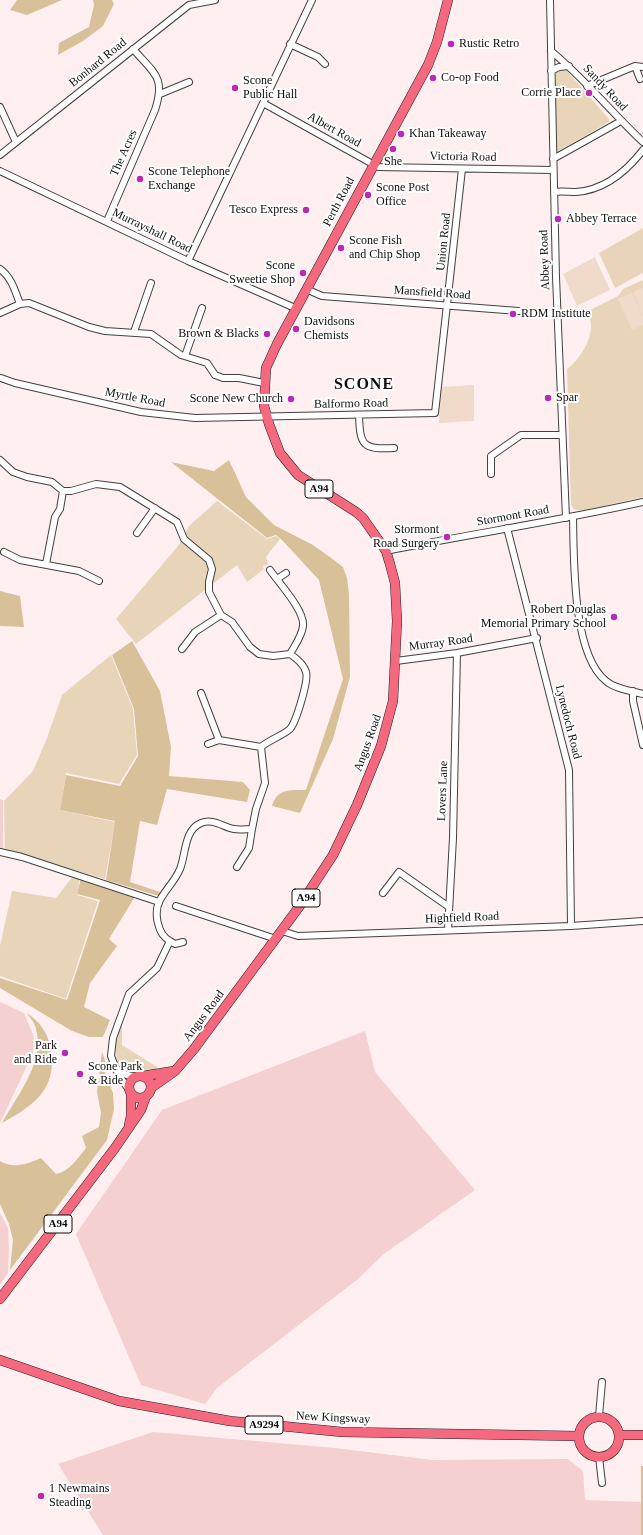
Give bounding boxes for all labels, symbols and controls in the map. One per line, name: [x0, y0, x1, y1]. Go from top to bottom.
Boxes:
street label: Bonhard Road: [66, 35, 130, 91]
place label: Rustic Retro: [459, 37, 519, 51]
marker: Rustic Retro: [446, 39, 456, 49]
street label: Sandy Road: [580, 62, 630, 114]
place label: Co-op Food: [441, 71, 499, 85]
marker: Co-op Food: [428, 73, 438, 83]
place label: Scone Public Hall: [243, 74, 297, 102]
marker: Scone Public Hall: [230, 83, 240, 93]
place label: Corrie Place: [521, 86, 581, 100]
marker: Corrie Place: [584, 88, 594, 98]
street label: Albert Road: [305, 109, 363, 151]
street label: The Acres: [107, 127, 141, 179]
place label: Khan Takeaway: [409, 127, 486, 141]
marker: Khan Takeaway: [396, 129, 406, 139]
marker: She: [388, 144, 398, 154]
street label: Victoria Road: [429, 149, 497, 165]
place label: She: [384, 155, 402, 169]
place label: Scone Telephone Exchange: [148, 165, 230, 193]
marker: Scone Telephone Exchange: [135, 174, 145, 184]
street label: Perth Road: [320, 175, 358, 229]
place label: Scone Post Office: [376, 181, 429, 209]
marker: Scone Post Office: [363, 190, 373, 200]
place label: Tesco Express: [229, 203, 298, 217]
street label: Murrayshall Road: [110, 205, 194, 257]
marker: Tesco Express: [301, 205, 311, 215]
street label: Union Road: [434, 212, 454, 272]
place label: Abbey Terrace: [566, 212, 637, 226]
marker: Abbey Terrace: [553, 214, 563, 224]
street label: Abbey Road: [537, 230, 553, 290]
place label: Scone Fish and Chip Shop: [349, 234, 420, 262]
marker: Scone Fish and Chip Shop: [336, 243, 346, 253]
place label: Scone Sweetie Shop: [229, 259, 295, 287]
marker: Scone Sweetie Shop: [298, 268, 308, 278]
street label: Mansfield Road: [393, 283, 471, 303]
place label: RDM Institute: [521, 307, 591, 321]
marker: RDM Institute: [508, 309, 518, 319]
place label: Davidsons Chemists: [304, 315, 355, 343]
marker: Davidsons Chemists: [291, 324, 301, 334]
place label: Brown & Blacks: [178, 327, 259, 341]
marker: Brown & Blacks: [262, 329, 272, 339]
district label: SCONE: [334, 375, 394, 395]
street label: Myrtle Road: [104, 385, 166, 411]
place label: Spar: [556, 391, 578, 405]
place label: Scone New Church: [190, 392, 283, 406]
marker: Spar: [543, 393, 553, 403]
marker: Scone New Church: [286, 394, 296, 404]
street label: Balformo Road: [314, 396, 388, 412]
road number: A94: [305, 480, 333, 498]
street label: Stormont Road: [476, 503, 550, 529]
place label: Stormont Road Surgery: [373, 523, 439, 551]
marker: Stormont Road Surgery: [442, 532, 452, 542]
place label: Robert Douglas Memorial Primary School: [481, 603, 606, 631]
marker: Robert Douglas Memorial Primary School: [609, 612, 619, 622]
street label: Murray Road: [408, 631, 474, 655]
street label: Lynedoch Road: [552, 684, 584, 760]
street label: Angus Road: [351, 713, 385, 773]
street label: Lovers Lane: [435, 761, 451, 821]
road number: A94: [292, 889, 320, 907]
street label: Highfield Road: [425, 910, 499, 926]
street label: Angus Road: [180, 988, 228, 1044]
place label: Park and Ride: [14, 1039, 57, 1067]
marker: Park and Ride: [60, 1048, 70, 1058]
place label: Scone Park & Ride: [88, 1060, 142, 1088]
marker: Scone Park & Ride: [75, 1069, 85, 1079]
road number: A94: [44, 1215, 72, 1233]
street label: New Kingsway: [296, 1409, 370, 1427]
road number: A9294: [245, 1416, 283, 1434]
place label: 1 Newmains Steading: [49, 1482, 109, 1510]
marker: 1 Newmains Steading: [36, 1491, 46, 1501]

